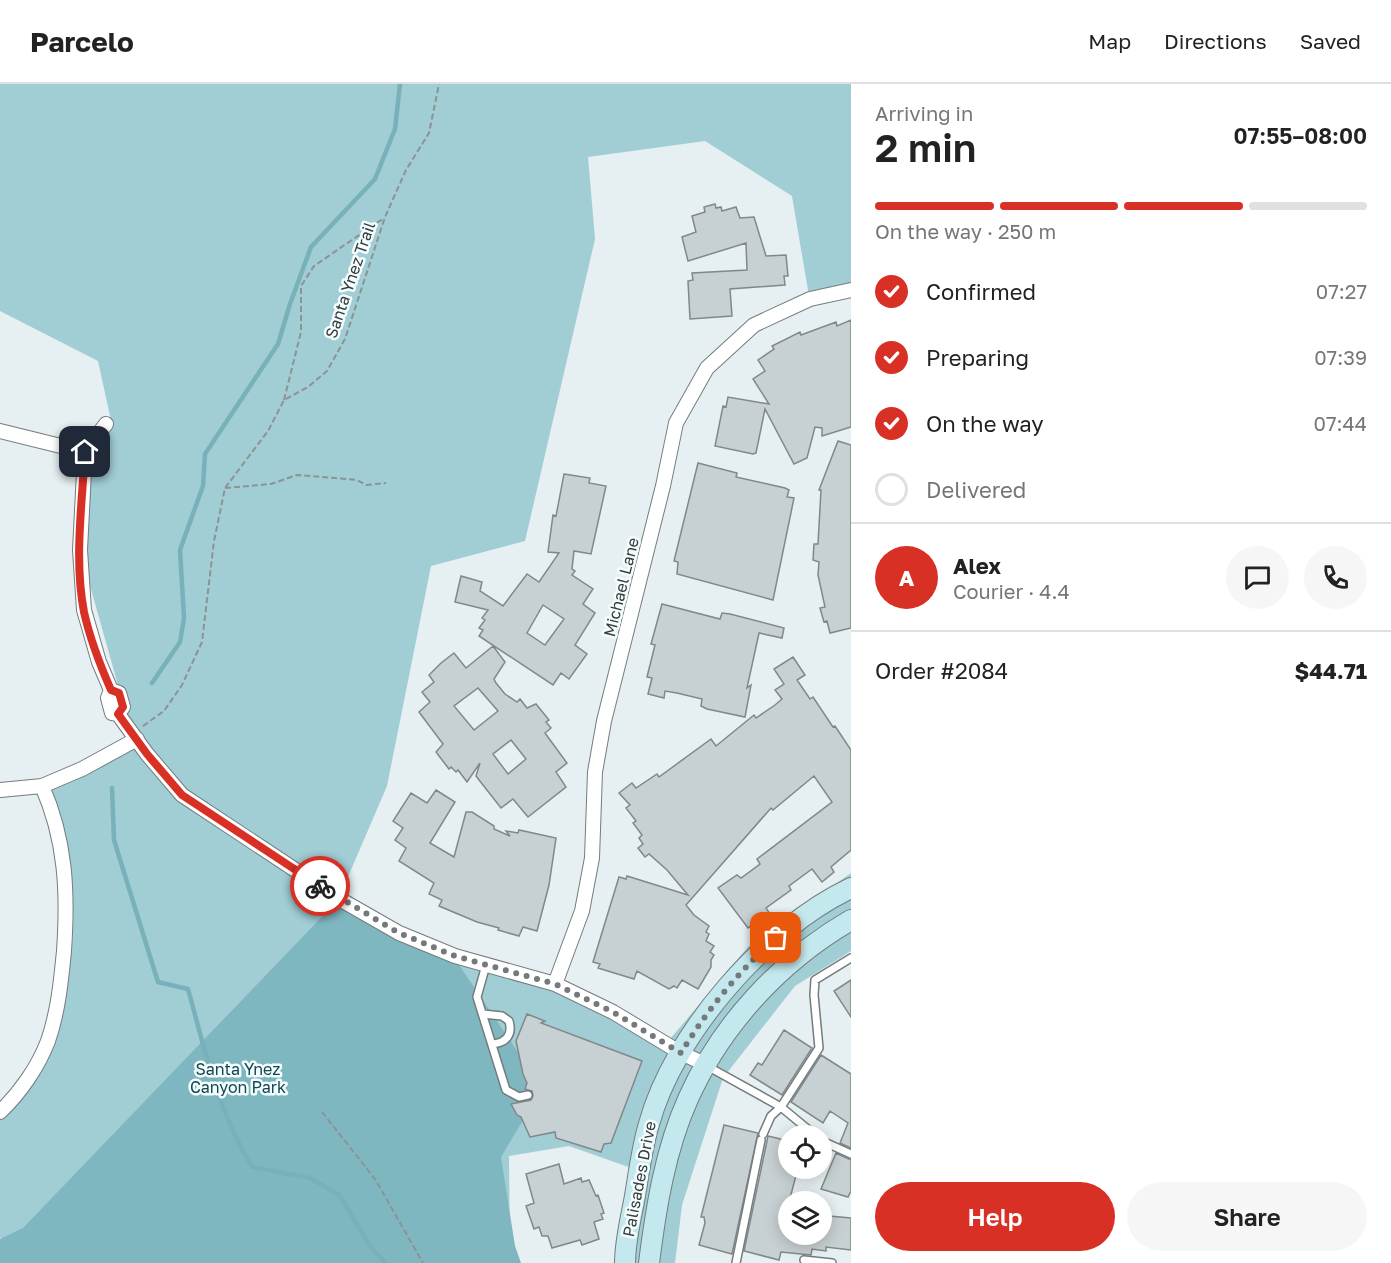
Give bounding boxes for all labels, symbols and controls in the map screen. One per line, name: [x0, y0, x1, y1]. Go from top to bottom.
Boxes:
text: Parcelo: [30, 25, 134, 58]
text: Map: [1088, 28, 1131, 54]
text: Directions: [1164, 28, 1267, 54]
text: Saved: [1300, 28, 1361, 54]
text: Arriving in: [875, 101, 973, 125]
text: 07:55–08:00: [1233, 122, 1367, 149]
text: 2 min: [875, 124, 976, 171]
street label: Santa Ynez Trail: [321, 219, 379, 341]
text: On the way · 250 m: [875, 219, 1056, 243]
icon: check: [875, 275, 908, 308]
text: Confirmed: [926, 278, 1036, 305]
text: 07:27: [1316, 279, 1367, 303]
icon: check: [875, 341, 908, 374]
text: Preparing: [926, 344, 1029, 371]
text: 07:39: [1314, 345, 1367, 369]
icon: check: [875, 407, 908, 440]
text: On the way: [926, 410, 1044, 437]
text: 07:44: [1314, 411, 1367, 435]
pin: [59, 426, 110, 477]
icon: home: [68, 435, 101, 468]
text: Delivered: [926, 476, 1026, 503]
street label: Michael Lane: [599, 535, 643, 639]
button: chat: [1226, 546, 1289, 609]
button: phone: [1304, 546, 1367, 609]
text: Alex: [953, 552, 1001, 579]
text: A: [899, 564, 914, 591]
text: Courier · 4.4: [953, 579, 1070, 603]
text: Order #2084: [875, 657, 1008, 684]
text: $44.71: [1294, 657, 1367, 684]
courier: [290, 856, 350, 916]
icon: bike: [304, 870, 337, 903]
pin: [750, 912, 801, 963]
icon: bag: [759, 921, 792, 954]
park label: Santa Ynez Canyon Park: [190, 1059, 286, 1097]
street label: Palisades Drive: [618, 1119, 660, 1239]
map controls: [778, 1125, 832, 1245]
button: locate: [778, 1125, 832, 1179]
button: Help: [875, 1182, 1115, 1251]
button: Share: [1127, 1182, 1367, 1251]
button: layers: [778, 1191, 832, 1245]

